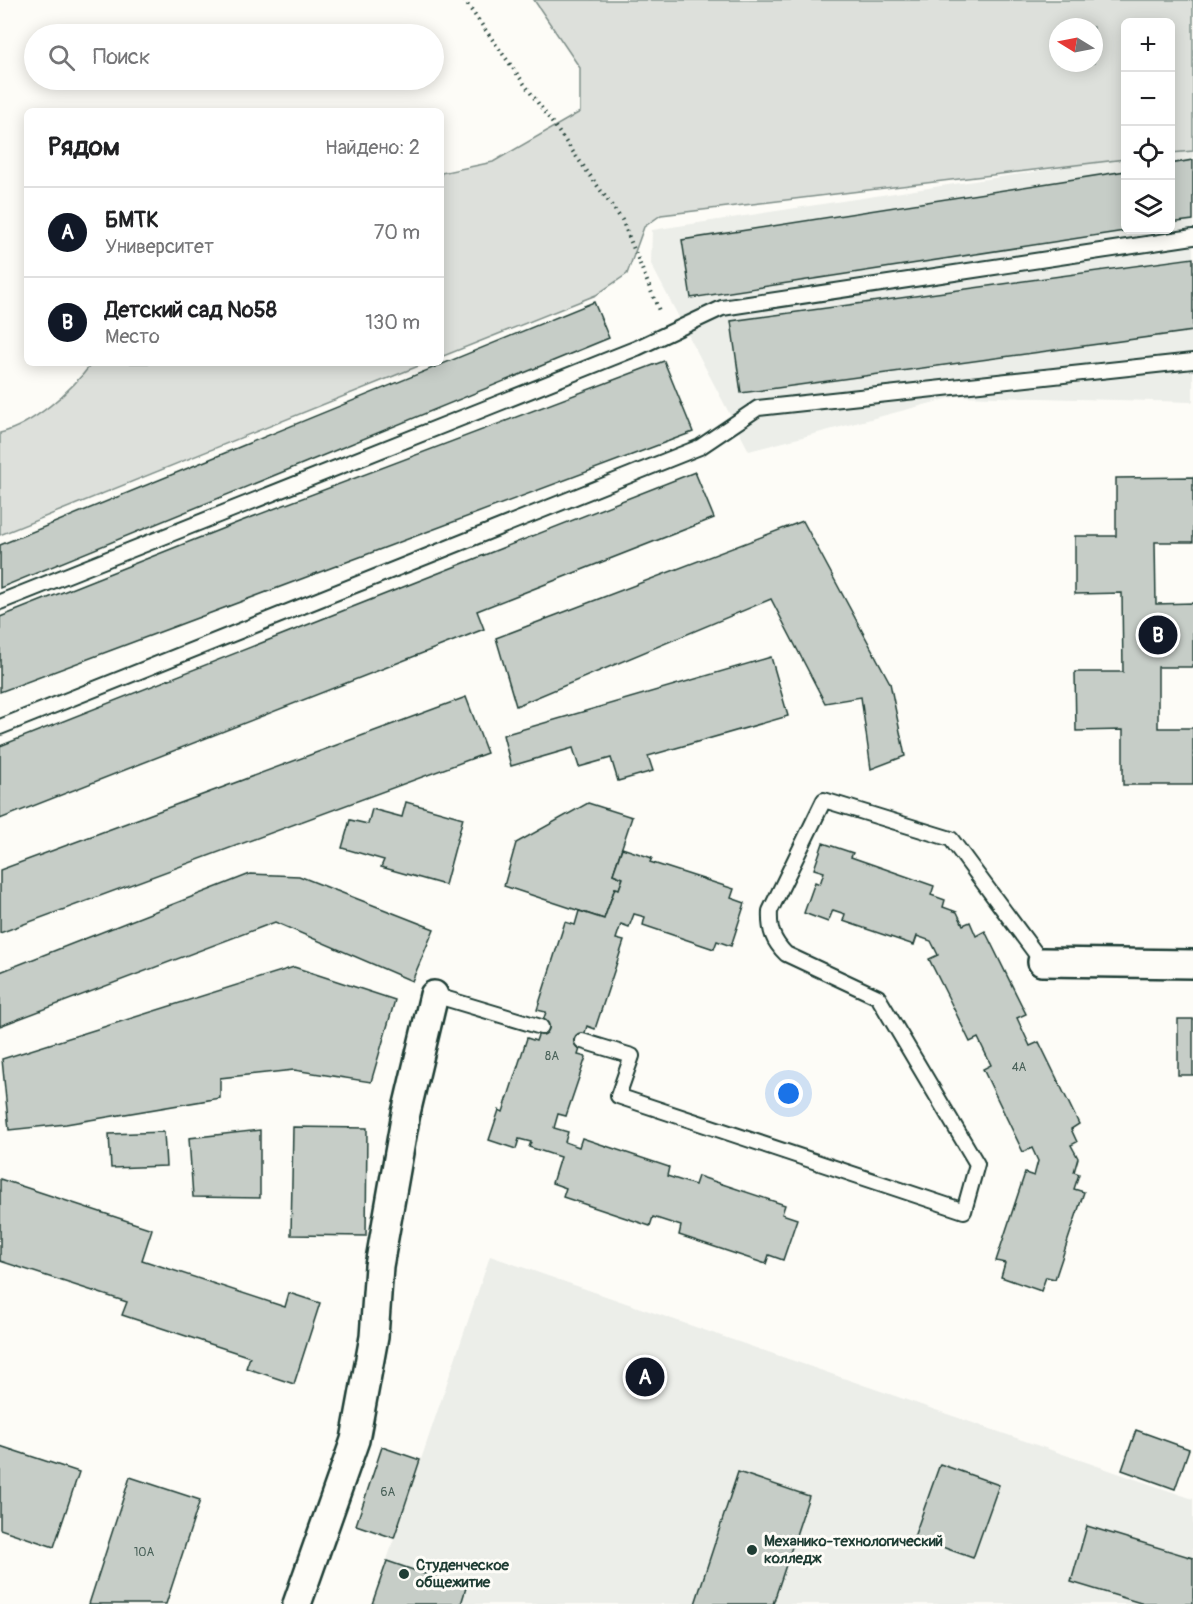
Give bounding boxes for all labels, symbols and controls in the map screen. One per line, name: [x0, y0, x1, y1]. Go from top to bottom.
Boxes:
north arrow: [1049, 18, 1103, 72]
map controls: [1121, 18, 1175, 234]
button: +: [1121, 18, 1175, 72]
search box: [24, 24, 444, 90]
icon: search: [45, 41, 78, 74]
text: Поиск: [93, 43, 150, 71]
button: −: [1121, 72, 1175, 126]
button: locate: [1121, 126, 1175, 180]
text: Рядом: [48, 131, 120, 163]
text: Найдено: 2: [325, 135, 420, 160]
button: layers: [1121, 180, 1175, 234]
text: БМТК: [105, 206, 159, 234]
text: A: [61, 220, 74, 245]
text: 70 m: [374, 220, 420, 245]
text: Университет: [105, 234, 214, 259]
text: Детский сад №58: [105, 296, 277, 324]
text: B: [62, 310, 73, 335]
text: 130 m: [365, 310, 420, 335]
text: Место: [105, 324, 160, 349]
pin: B: [1138, 612, 1178, 658]
house number: 8А: [545, 1049, 559, 1064]
house number: 4А: [1012, 1060, 1027, 1075]
your location: [774, 1079, 803, 1108]
pin: A: [626, 1354, 664, 1400]
house number: 6А: [381, 1485, 396, 1500]
place label: Механико-технологический колледж: [764, 1532, 943, 1568]
marker: Механико-технологический колледж: [745, 1543, 759, 1557]
house number: 10А: [134, 1545, 155, 1560]
place label: Студенческое общежитие: [415, 1556, 509, 1592]
marker: Студенческое общежитие: [397, 1567, 411, 1581]

